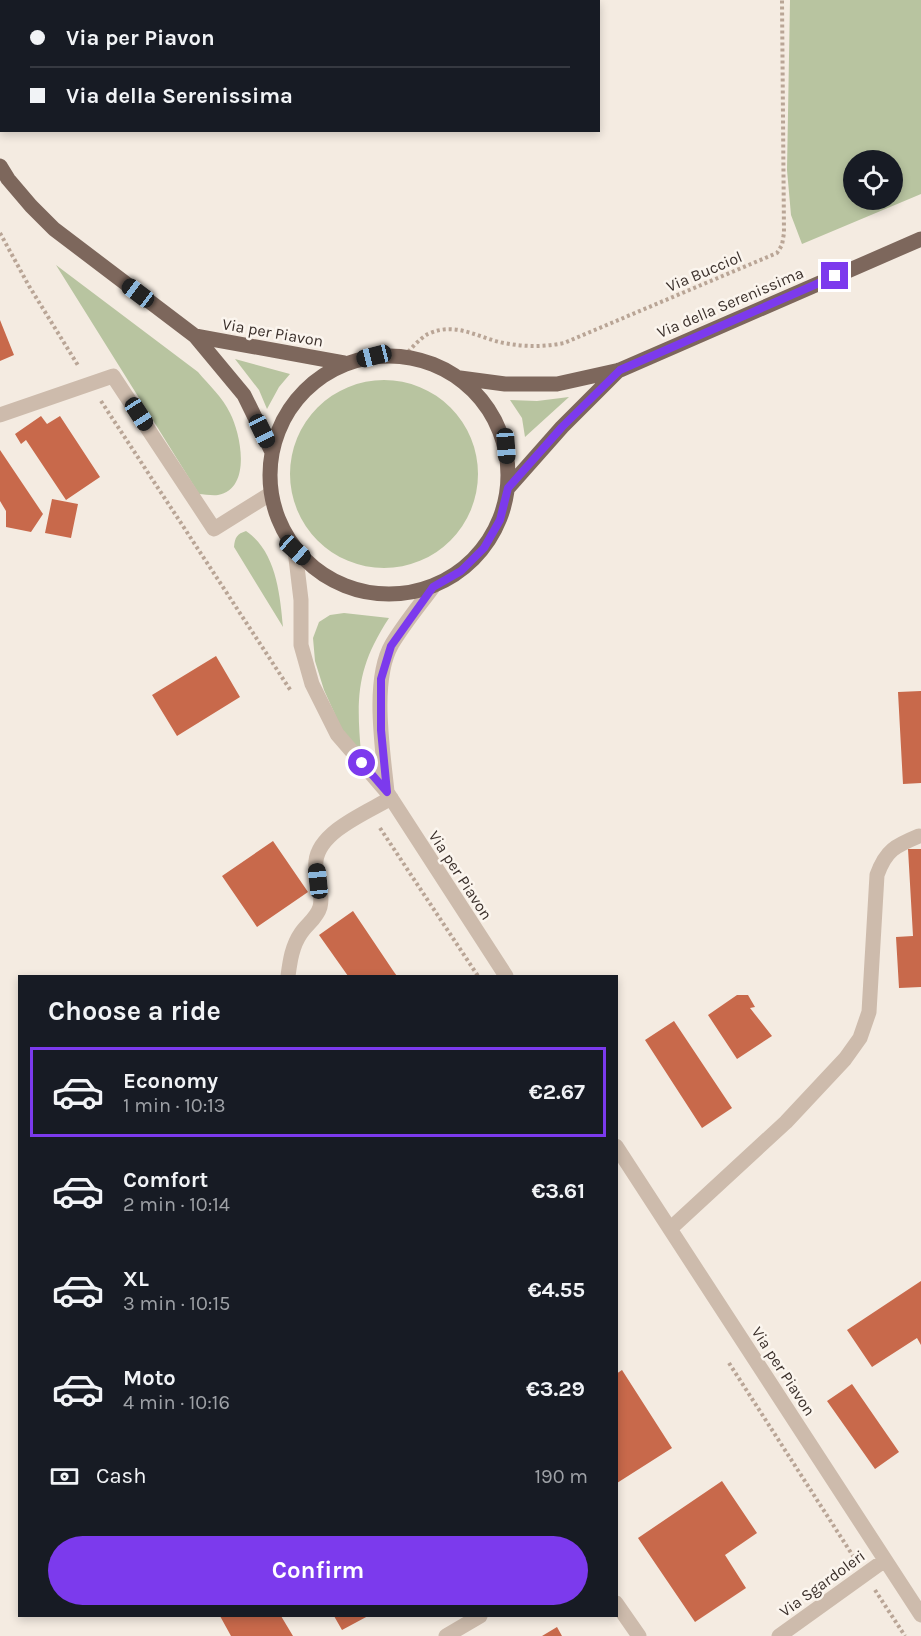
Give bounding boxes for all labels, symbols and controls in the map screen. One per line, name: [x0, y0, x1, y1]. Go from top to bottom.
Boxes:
text: Via per Piavon: [66, 25, 215, 51]
text: Via della Serenissima: [66, 83, 293, 109]
map controls: [843, 150, 903, 210]
button: locate: [843, 150, 903, 210]
street label: Via Bucciol: [663, 247, 745, 296]
route end: [821, 262, 848, 289]
street label: Via della Serenissima: [654, 263, 806, 342]
car: [118, 275, 158, 311]
street label: Via per Piavon: [221, 314, 325, 351]
car: [354, 343, 394, 369]
car: [122, 394, 156, 434]
car: [246, 411, 278, 451]
car: [496, 427, 516, 465]
car: [276, 531, 314, 569]
route start: [348, 749, 375, 776]
street label: Via per Piavon: [425, 827, 496, 923]
car: [307, 862, 329, 900]
text: Choose a ride: [48, 995, 221, 1027]
icon: car: [51, 1065, 105, 1119]
text: Economy: [123, 1068, 218, 1094]
text: €2.67: [529, 1079, 585, 1105]
text: 1 min · 10:13: [123, 1094, 226, 1117]
icon: car: [51, 1164, 105, 1218]
text: Comfort: [123, 1167, 208, 1193]
text: €3.61: [531, 1178, 585, 1204]
text: 2 min · 10:14: [123, 1193, 230, 1216]
icon: car: [51, 1263, 105, 1317]
text: XL: [123, 1266, 149, 1292]
text: €4.55: [528, 1277, 585, 1303]
text: 3 min · 10:15: [123, 1292, 230, 1315]
street label: Via per Piavon: [748, 1323, 819, 1419]
icon: car: [51, 1362, 105, 1416]
text: Moto: [123, 1365, 176, 1391]
text: €3.29: [526, 1376, 585, 1402]
text: 4 min · 10:16: [123, 1391, 230, 1414]
icon: cash: [48, 1460, 81, 1493]
text: Cash: [96, 1463, 146, 1489]
text: 190 m: [534, 1465, 588, 1488]
button: Confirm: [48, 1536, 588, 1605]
street label: Via Sgardoleri: [776, 1546, 869, 1621]

